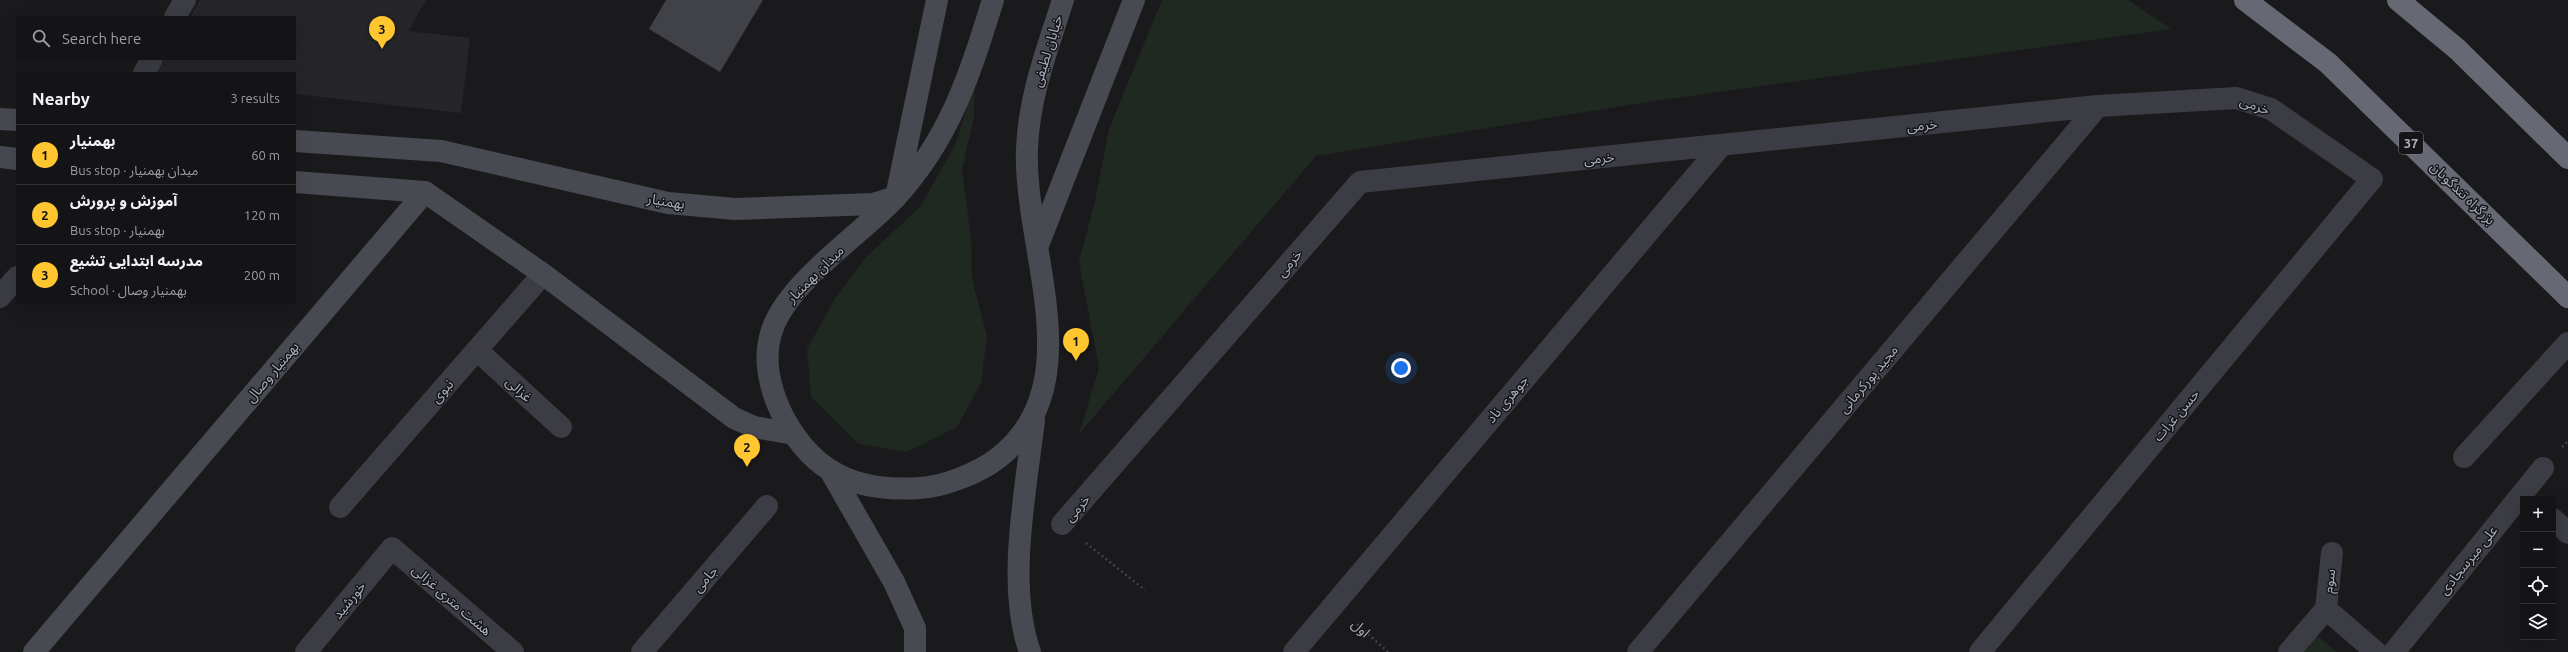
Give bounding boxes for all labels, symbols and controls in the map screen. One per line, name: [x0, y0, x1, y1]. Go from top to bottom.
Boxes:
street label: خیابان لطیفی: [1028, 13, 1066, 89]
search box: [16, 16, 296, 60]
pin: 3: [369, 16, 395, 49]
icon: search: [30, 27, 52, 49]
text: Search here: [62, 30, 141, 47]
text: Nearby: [32, 89, 90, 108]
text: 3 results: [230, 91, 280, 105]
street label: خرمی: [2237, 92, 2272, 119]
street label: خرمی: [1906, 115, 1938, 136]
text: بهمنیار: [70, 132, 115, 149]
road number: 37: [2399, 132, 2423, 154]
text: 1: [41, 148, 49, 162]
text: 60 m: [251, 148, 280, 162]
street label: خرمی: [1583, 148, 1615, 169]
street label: بزرگراه تندگویان: [2427, 158, 2499, 229]
text: Bus stop · میدان بهمنیار: [70, 163, 198, 177]
street label: بهمنیار: [645, 190, 686, 213]
text: آموزش و پرورش: [70, 192, 177, 209]
text: 2: [41, 208, 49, 222]
text: 120 m: [244, 208, 280, 222]
text: Bus stop · بهمنیار: [70, 223, 165, 237]
street label: میدان بهمنیار: [782, 242, 848, 307]
street label: خرمی: [1273, 246, 1306, 281]
text: مدرسه ابتدایی تشیع: [70, 252, 203, 269]
text: 3: [41, 268, 49, 282]
text: 200 m: [244, 268, 280, 282]
text: School · بهمنیار وصال: [70, 283, 187, 297]
pin: 1: [1063, 328, 1089, 361]
street label: بهمنیار وصال: [242, 338, 303, 406]
street label: مجید پورکرمانی: [1835, 342, 1903, 418]
your location: [1391, 358, 1411, 378]
street label: جوهری ناد: [1483, 372, 1532, 427]
street label: غزالی: [502, 373, 535, 406]
street label: نبوی: [427, 376, 457, 407]
street label: حسن غرات: [2150, 386, 2203, 445]
pin: 2: [734, 434, 760, 467]
street label: خرمی: [1061, 491, 1094, 526]
map controls: [2520, 496, 2556, 640]
button: +: [2520, 496, 2556, 532]
street label: علی میرسجادی: [2435, 522, 2501, 598]
button: −: [2520, 532, 2556, 568]
street label: هشت متری غزالی: [408, 561, 495, 640]
street label: جامی: [689, 562, 722, 596]
street label: سوم: [2320, 568, 2341, 594]
button: locate: [2520, 568, 2556, 604]
street label: خورشید: [329, 578, 370, 622]
button: layers: [2520, 604, 2556, 640]
street label: اول: [1348, 616, 1374, 641]

